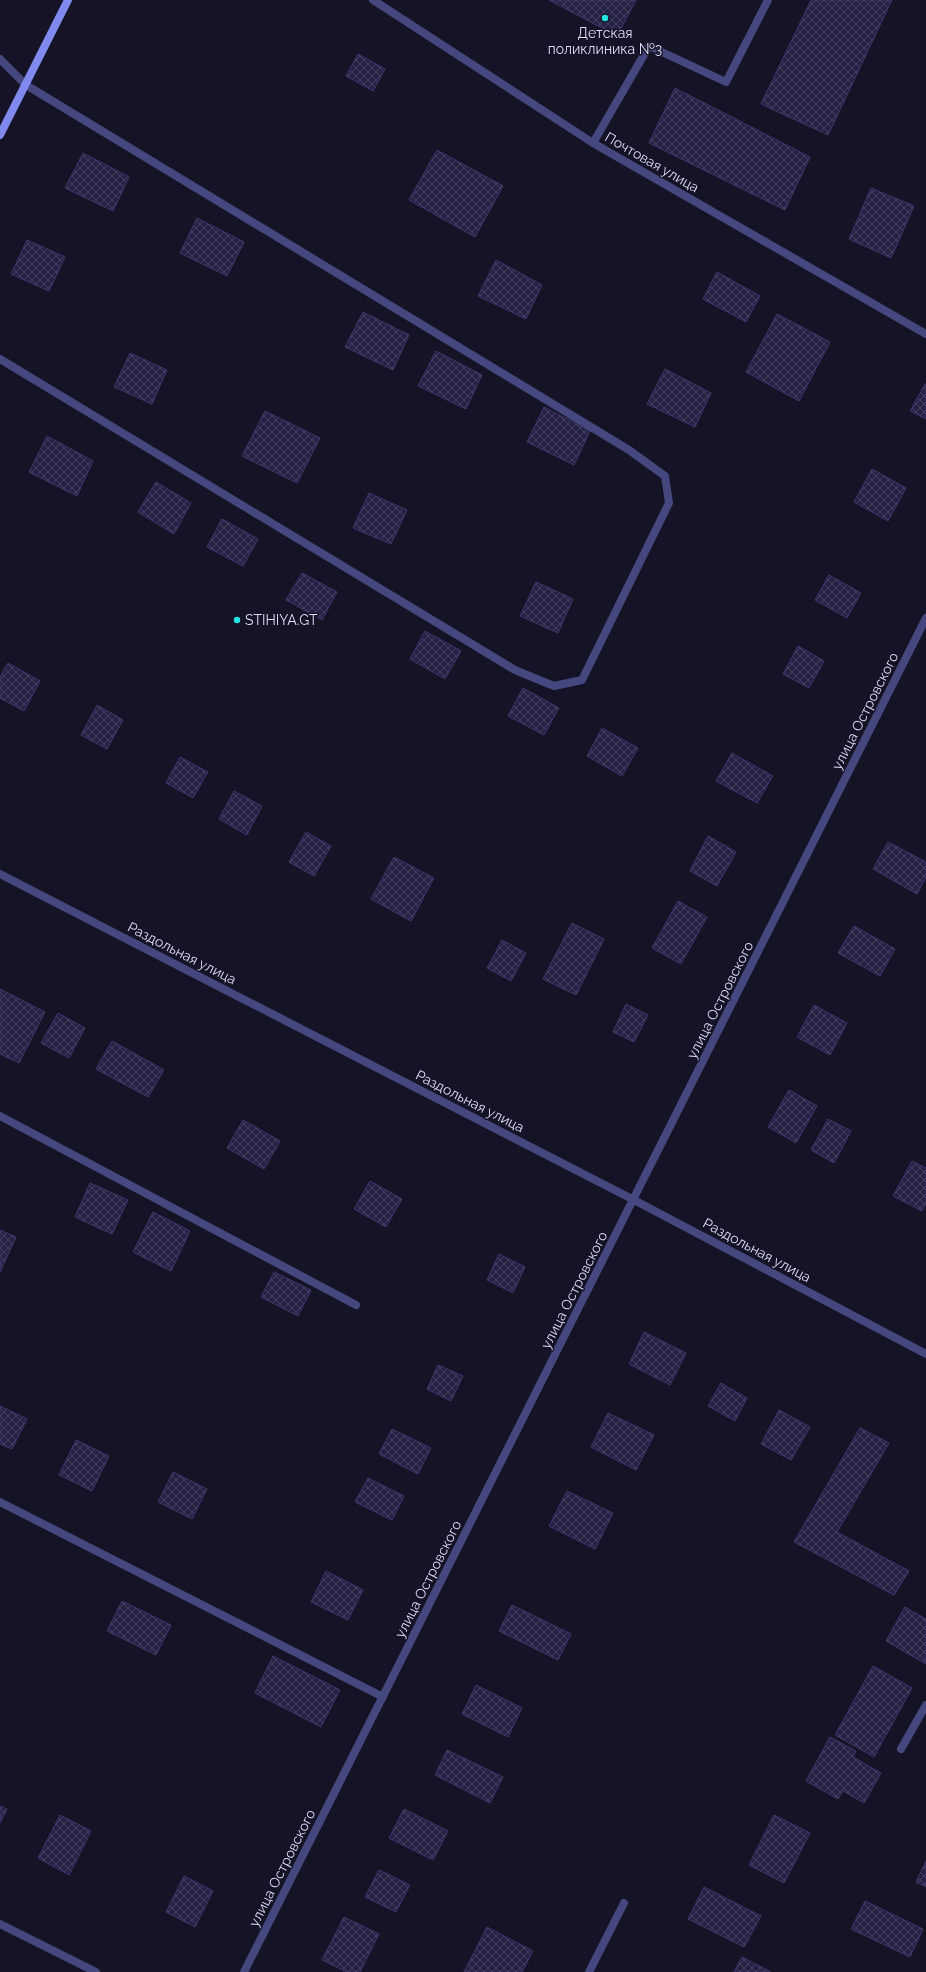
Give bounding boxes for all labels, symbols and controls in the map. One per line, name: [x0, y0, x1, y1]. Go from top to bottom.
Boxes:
marker: Детская поликлиника №3: [600, 13, 610, 23]
place label: Детская поликлиника №3: [548, 25, 662, 57]
street label: Почтовая улица: [602, 129, 702, 195]
place label: STIHIYA.GT: [245, 612, 318, 628]
marker: STIHIYA.GT: [232, 615, 242, 625]
street label: улица Островского: [828, 650, 902, 772]
street label: Раздольная улица: [125, 919, 239, 987]
street label: улица Островского: [683, 939, 757, 1061]
street label: Раздольная улица: [413, 1067, 527, 1135]
street label: Раздольная улица: [700, 1215, 814, 1285]
street label: улица Островского: [537, 1229, 611, 1351]
street label: улица Островского: [391, 1518, 465, 1640]
street label: улица Островского: [245, 1807, 319, 1929]

